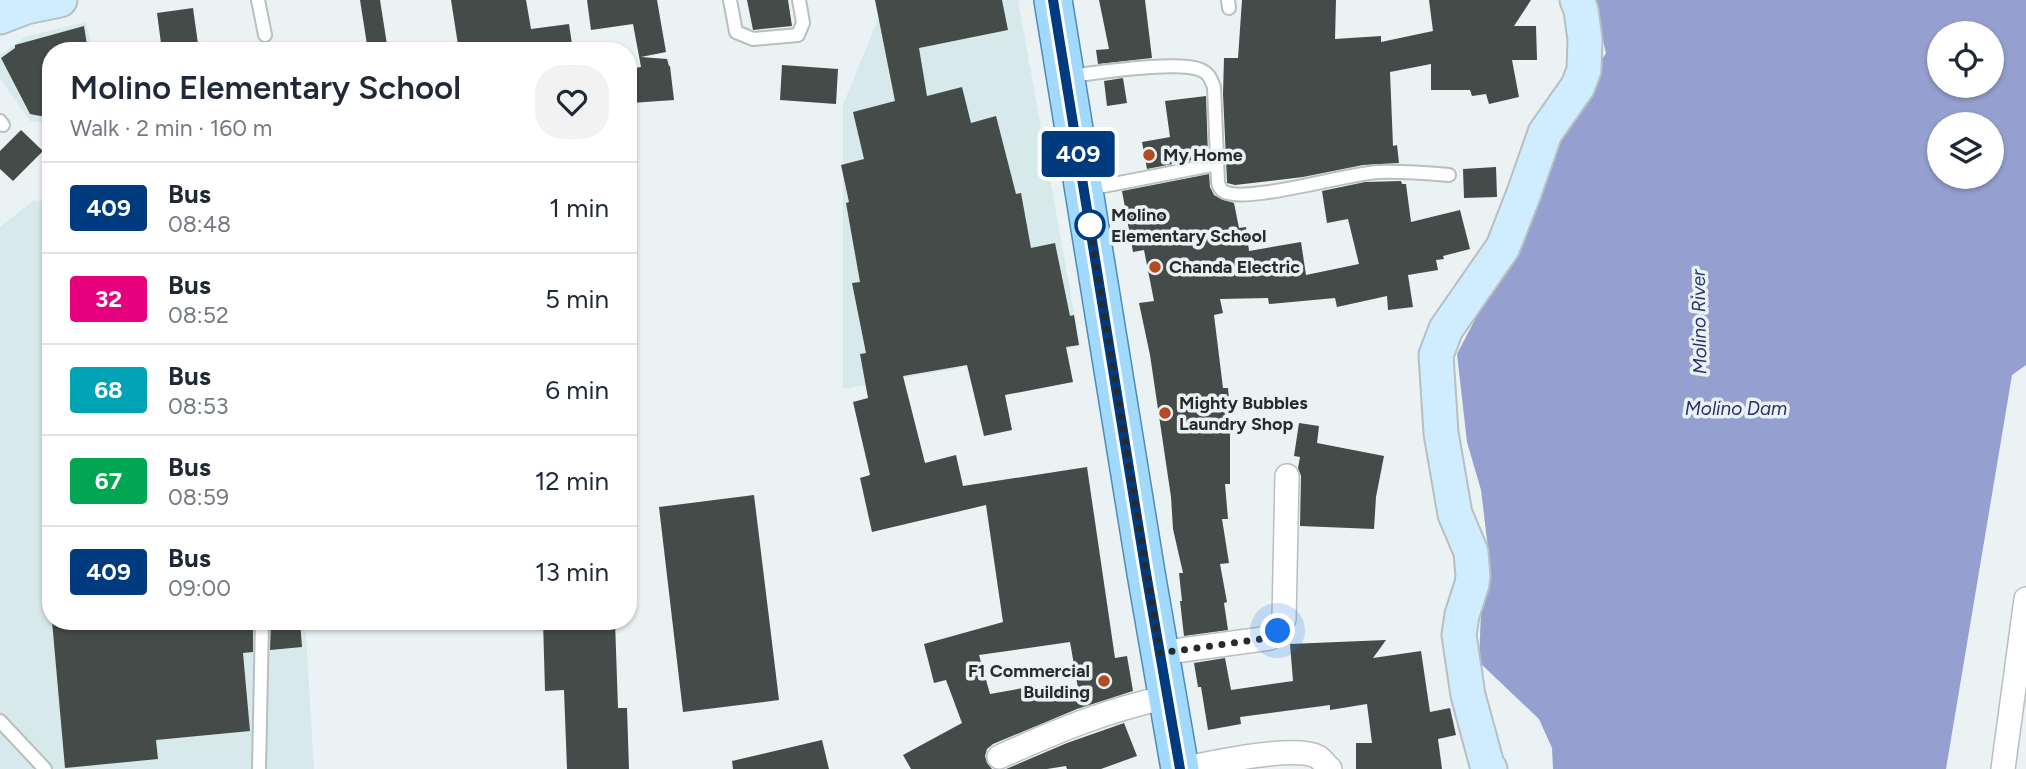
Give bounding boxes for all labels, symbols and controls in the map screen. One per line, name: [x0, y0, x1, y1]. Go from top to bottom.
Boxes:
map controls: [1927, 21, 2004, 189]
button: locate: [1927, 21, 2004, 98]
button: heart: [535, 65, 609, 139]
text: Molino Elementary School: [70, 68, 461, 107]
button: layers: [1927, 112, 2004, 189]
text: Walk · 2 min · 160 m: [70, 114, 272, 142]
line badge: 409: [1038, 131, 1118, 177]
text: 409: [1056, 139, 1100, 168]
place label: My Home: [1163, 144, 1243, 166]
marker: My Home: [1141, 147, 1157, 163]
text: Bus: [168, 178, 211, 210]
text: 1 min: [549, 192, 609, 224]
text: 409: [86, 193, 131, 222]
place label: Molino Elementary School: [1111, 204, 1266, 247]
text: 08:48: [168, 210, 231, 238]
marker: Molino Elementary School: [1075, 210, 1105, 240]
place label: Chanda Electric: [1169, 256, 1300, 278]
marker: Chanda Electric: [1147, 259, 1163, 275]
text: Bus: [168, 269, 211, 301]
water label: Molino River: [1687, 269, 1711, 375]
text: 5 min: [545, 283, 609, 315]
text: 32: [95, 284, 122, 313]
text: 08:52: [168, 301, 229, 329]
text: Bus: [168, 360, 211, 392]
text: 6 min: [545, 374, 609, 406]
text: 68: [94, 375, 123, 404]
text: 08:53: [168, 392, 228, 420]
place label: Mighty Bubbles Laundry Shop: [1179, 392, 1308, 435]
water label: Molino Dam: [1685, 397, 1787, 420]
marker: Mighty Bubbles Laundry Shop: [1157, 405, 1173, 421]
text: Bus: [168, 451, 211, 483]
text: 12 min: [535, 465, 609, 497]
text: 67: [95, 466, 122, 495]
text: 08:59: [168, 483, 229, 511]
text: Bus: [168, 542, 211, 574]
text: 13 min: [535, 556, 609, 588]
text: 409: [86, 557, 131, 586]
text: 09:00: [168, 574, 231, 602]
your location: [1260, 613, 1295, 648]
place label: F1 Commercial Building: [968, 660, 1090, 703]
marker: F1 Commercial Building: [1096, 673, 1112, 689]

